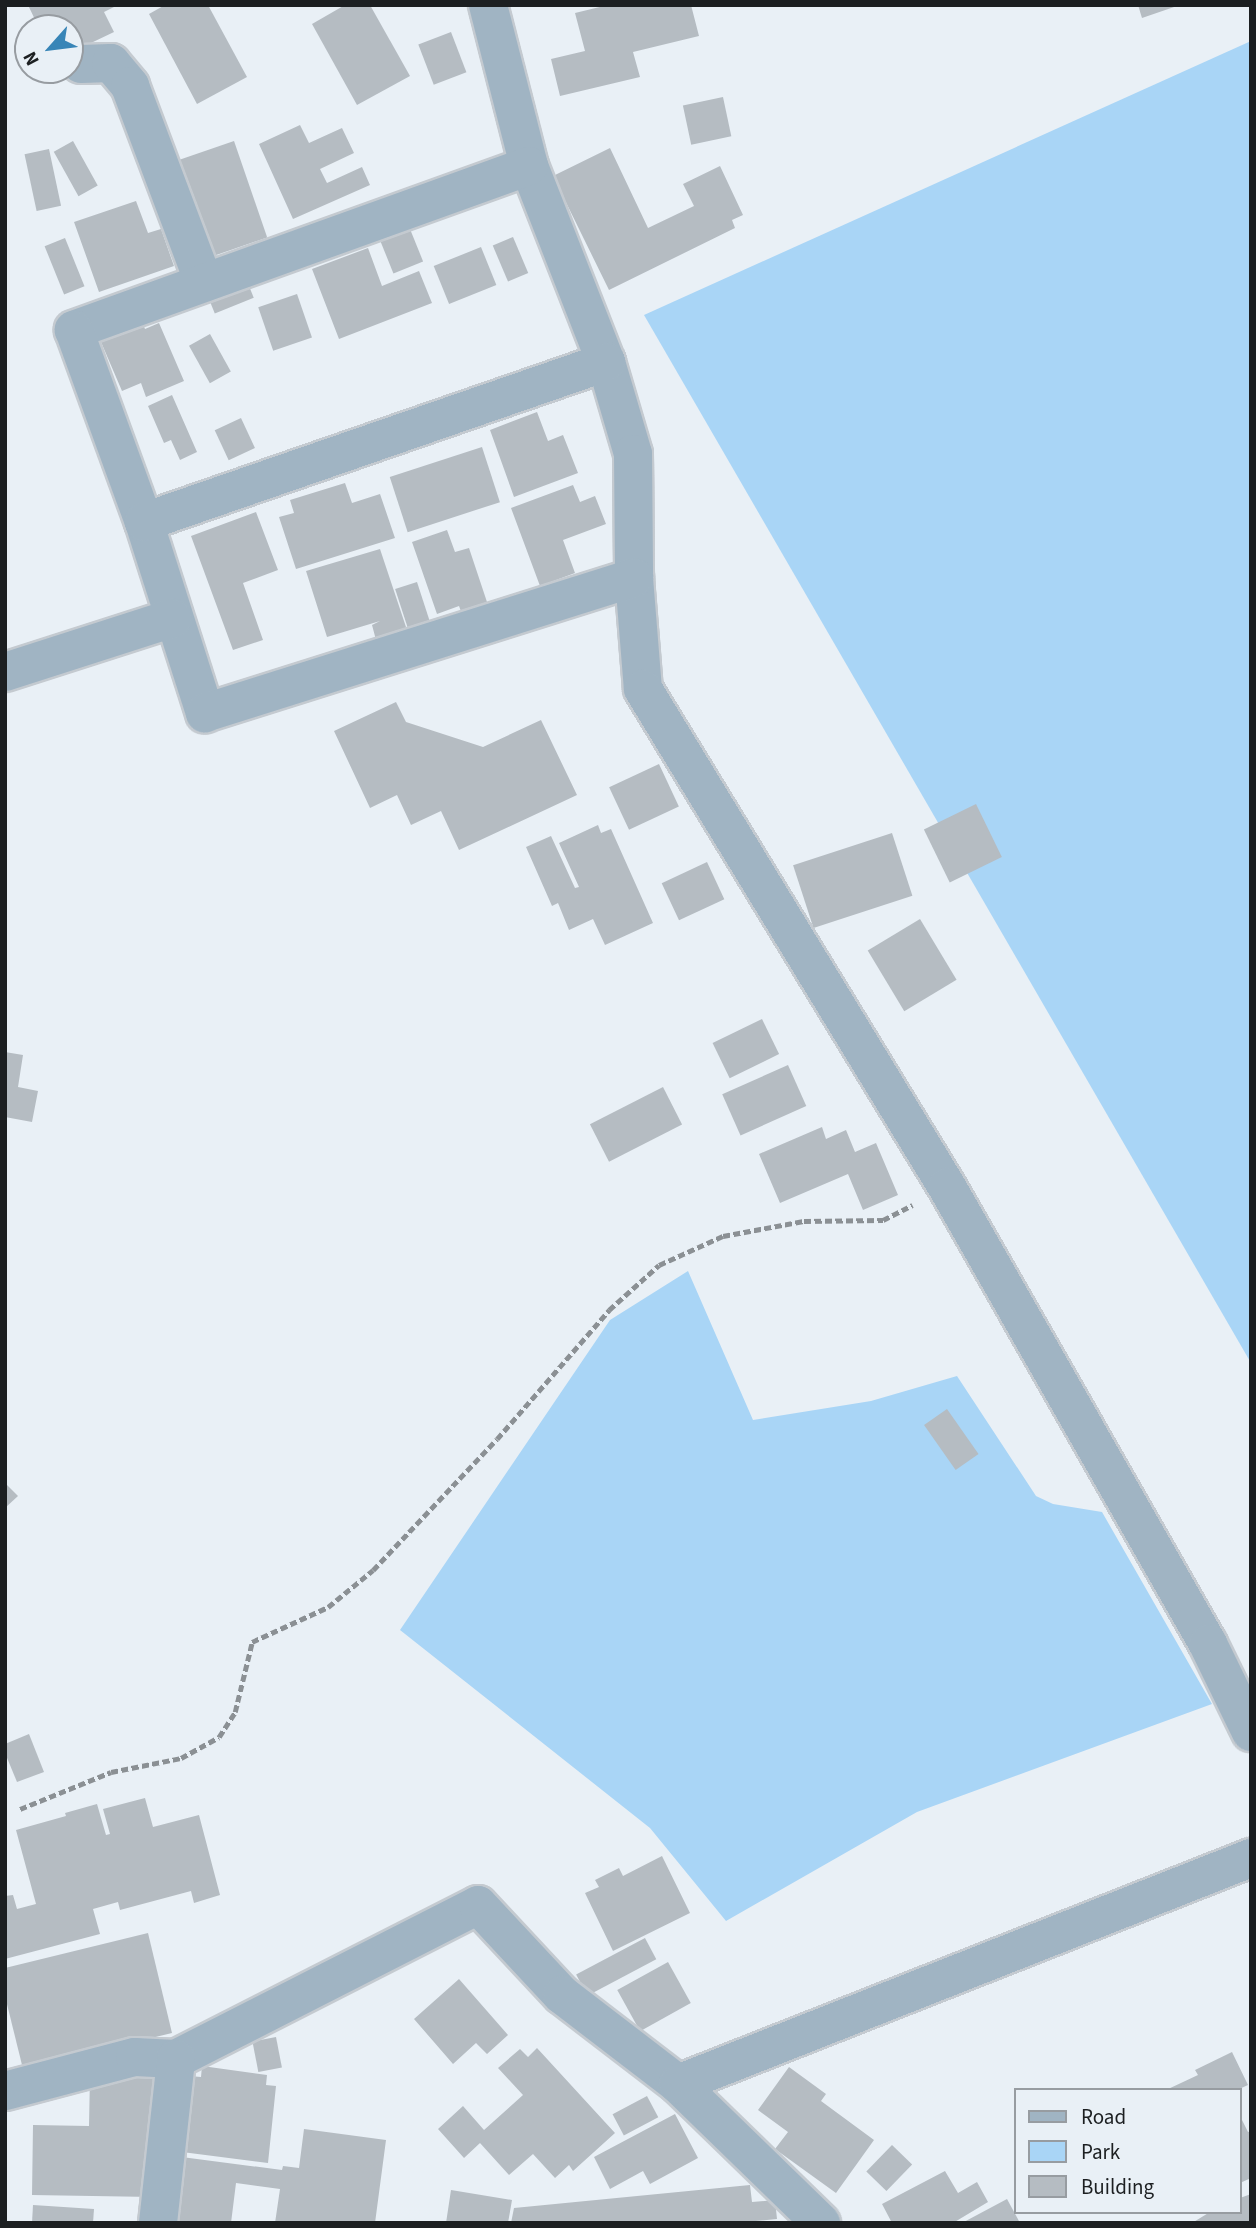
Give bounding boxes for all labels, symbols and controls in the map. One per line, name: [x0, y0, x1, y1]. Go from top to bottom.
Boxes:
north arrow: [14, 14, 84, 84]
text: N: [17, 46, 47, 70]
legend: [1014, 2088, 1242, 2214]
text: Road: [1081, 2102, 1126, 2132]
text: Park: [1081, 2137, 1120, 2167]
text: Building: [1081, 2172, 1154, 2202]

